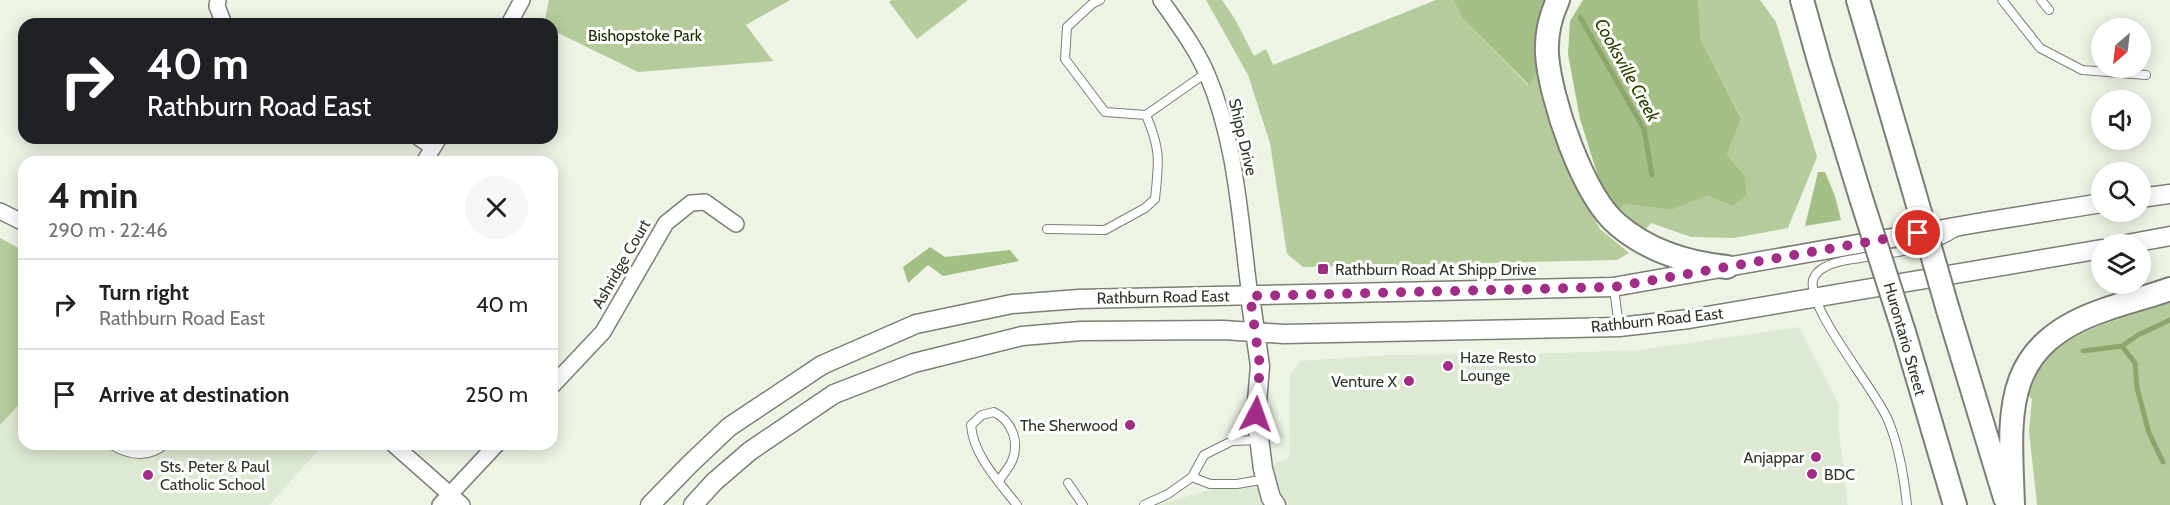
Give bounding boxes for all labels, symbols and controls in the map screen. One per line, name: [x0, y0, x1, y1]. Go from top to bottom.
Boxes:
water label: Cooksville Creek: [1590, 14, 1665, 127]
north arrow: [2091, 18, 2151, 78]
map controls: [2091, 18, 2151, 294]
park label: Bishopstoke Park: [588, 26, 703, 45]
text: 40 m: [147, 38, 249, 90]
icon: right: [48, 42, 126, 120]
text: Rathburn Road East: [147, 90, 371, 123]
button: sound: [2091, 90, 2151, 150]
street label: Shipp Drive: [1225, 97, 1261, 177]
button: search: [2091, 162, 2151, 222]
text: 4 min: [48, 173, 138, 217]
button: close: [465, 176, 528, 239]
pin: [1892, 207, 1943, 258]
street label: Ashridge Court: [588, 216, 654, 312]
icon: arrive: [1901, 216, 1934, 249]
text: 290 m · 22:46: [48, 218, 168, 242]
button: layers: [2091, 234, 2151, 294]
place label: Rathburn Road At Shipp Drive: [1335, 260, 1536, 279]
marker: Rathburn Road At Shipp Drive: [1316, 262, 1330, 276]
text: Turn right: [99, 279, 189, 306]
street label: Hurontario Street: [1880, 280, 1930, 398]
street label: Rathburn Road East: [1096, 286, 1230, 308]
icon: right: [48, 288, 81, 321]
text: 40 m: [476, 291, 528, 318]
street label: Rathburn Road East: [1590, 304, 1725, 336]
text: Rathburn Road East: [99, 306, 265, 330]
place label: Haze Resto Lounge: [1460, 348, 1536, 385]
marker: Haze Resto Lounge: [1441, 359, 1455, 373]
place label: Venture X: [1331, 372, 1398, 391]
marker: Venture X: [1402, 374, 1416, 388]
icon: arrive: [48, 378, 81, 411]
text: Arrive at destination: [99, 381, 289, 408]
text: 250 m: [465, 381, 528, 408]
position arrow: [1224, 382, 1288, 446]
place label: The Sherwood: [1020, 416, 1118, 435]
marker: The Sherwood: [1123, 418, 1137, 432]
place label: Anjappar: [1744, 448, 1805, 467]
marker: Anjappar: [1809, 450, 1823, 464]
place label: Sts. Peter & Paul Catholic School: [160, 457, 270, 494]
place label: BDC: [1824, 465, 1855, 484]
marker: BDC: [1805, 467, 1819, 481]
marker: Sts. Peter & Paul Catholic School: [141, 468, 155, 482]

